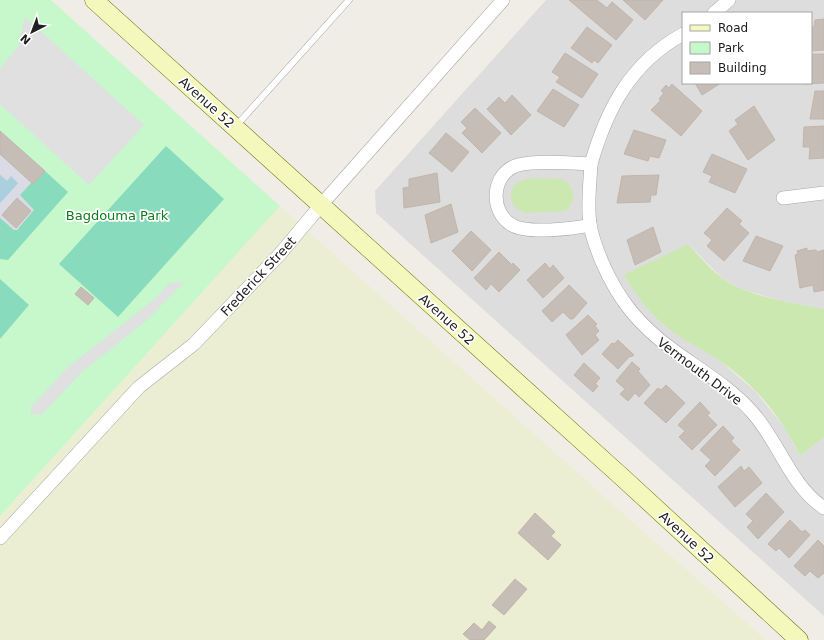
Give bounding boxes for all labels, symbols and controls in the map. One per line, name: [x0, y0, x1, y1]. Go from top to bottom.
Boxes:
north arrow: [12, 12, 52, 52]
legend: [682, 12, 812, 84]
text: Road: [718, 21, 748, 35]
text: N: [18, 31, 33, 47]
text: Park: [718, 41, 744, 55]
text: Building: [718, 61, 767, 75]
street label: Avenue 52: [176, 74, 237, 131]
park label: Bagdouma Park: [66, 208, 169, 223]
street label: Frederick Street: [218, 234, 299, 319]
street label: Avenue 52: [416, 291, 477, 348]
street label: Vermouth Drive: [654, 335, 745, 408]
street label: Avenue 52: [656, 508, 717, 566]

